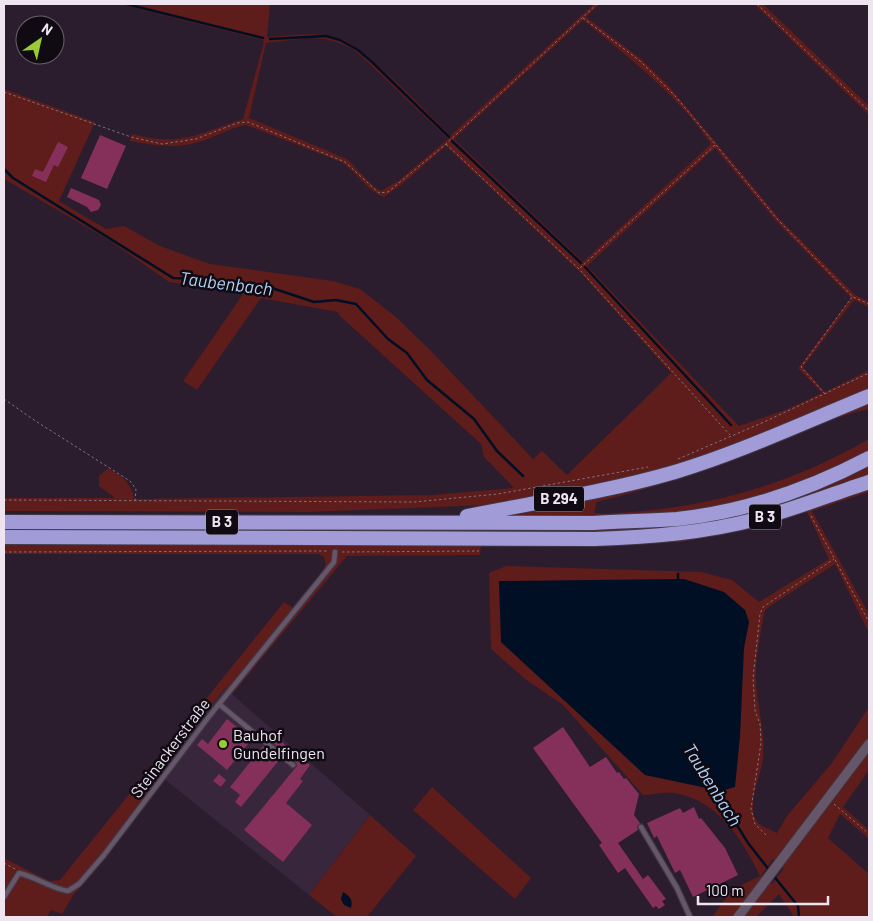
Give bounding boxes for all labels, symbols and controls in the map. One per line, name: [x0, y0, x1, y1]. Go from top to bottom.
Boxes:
north arrow: [15, 15, 65, 65]
text: N: [39, 19, 56, 38]
water label: Taubenbach: [178, 266, 274, 300]
road number: B 294: [534, 486, 584, 512]
road number: B 3: [749, 504, 781, 530]
road number: B 3: [206, 510, 238, 534]
street label: Steinackerstraße: [126, 694, 213, 801]
place label: Bauhof Gundelfingen: [233, 725, 325, 762]
marker: Bauhof Gundelfingen: [217, 738, 229, 750]
water label: Taubenbach: [679, 739, 747, 830]
scale bar: [698, 874, 828, 906]
text: 100 m: [706, 881, 744, 899]

